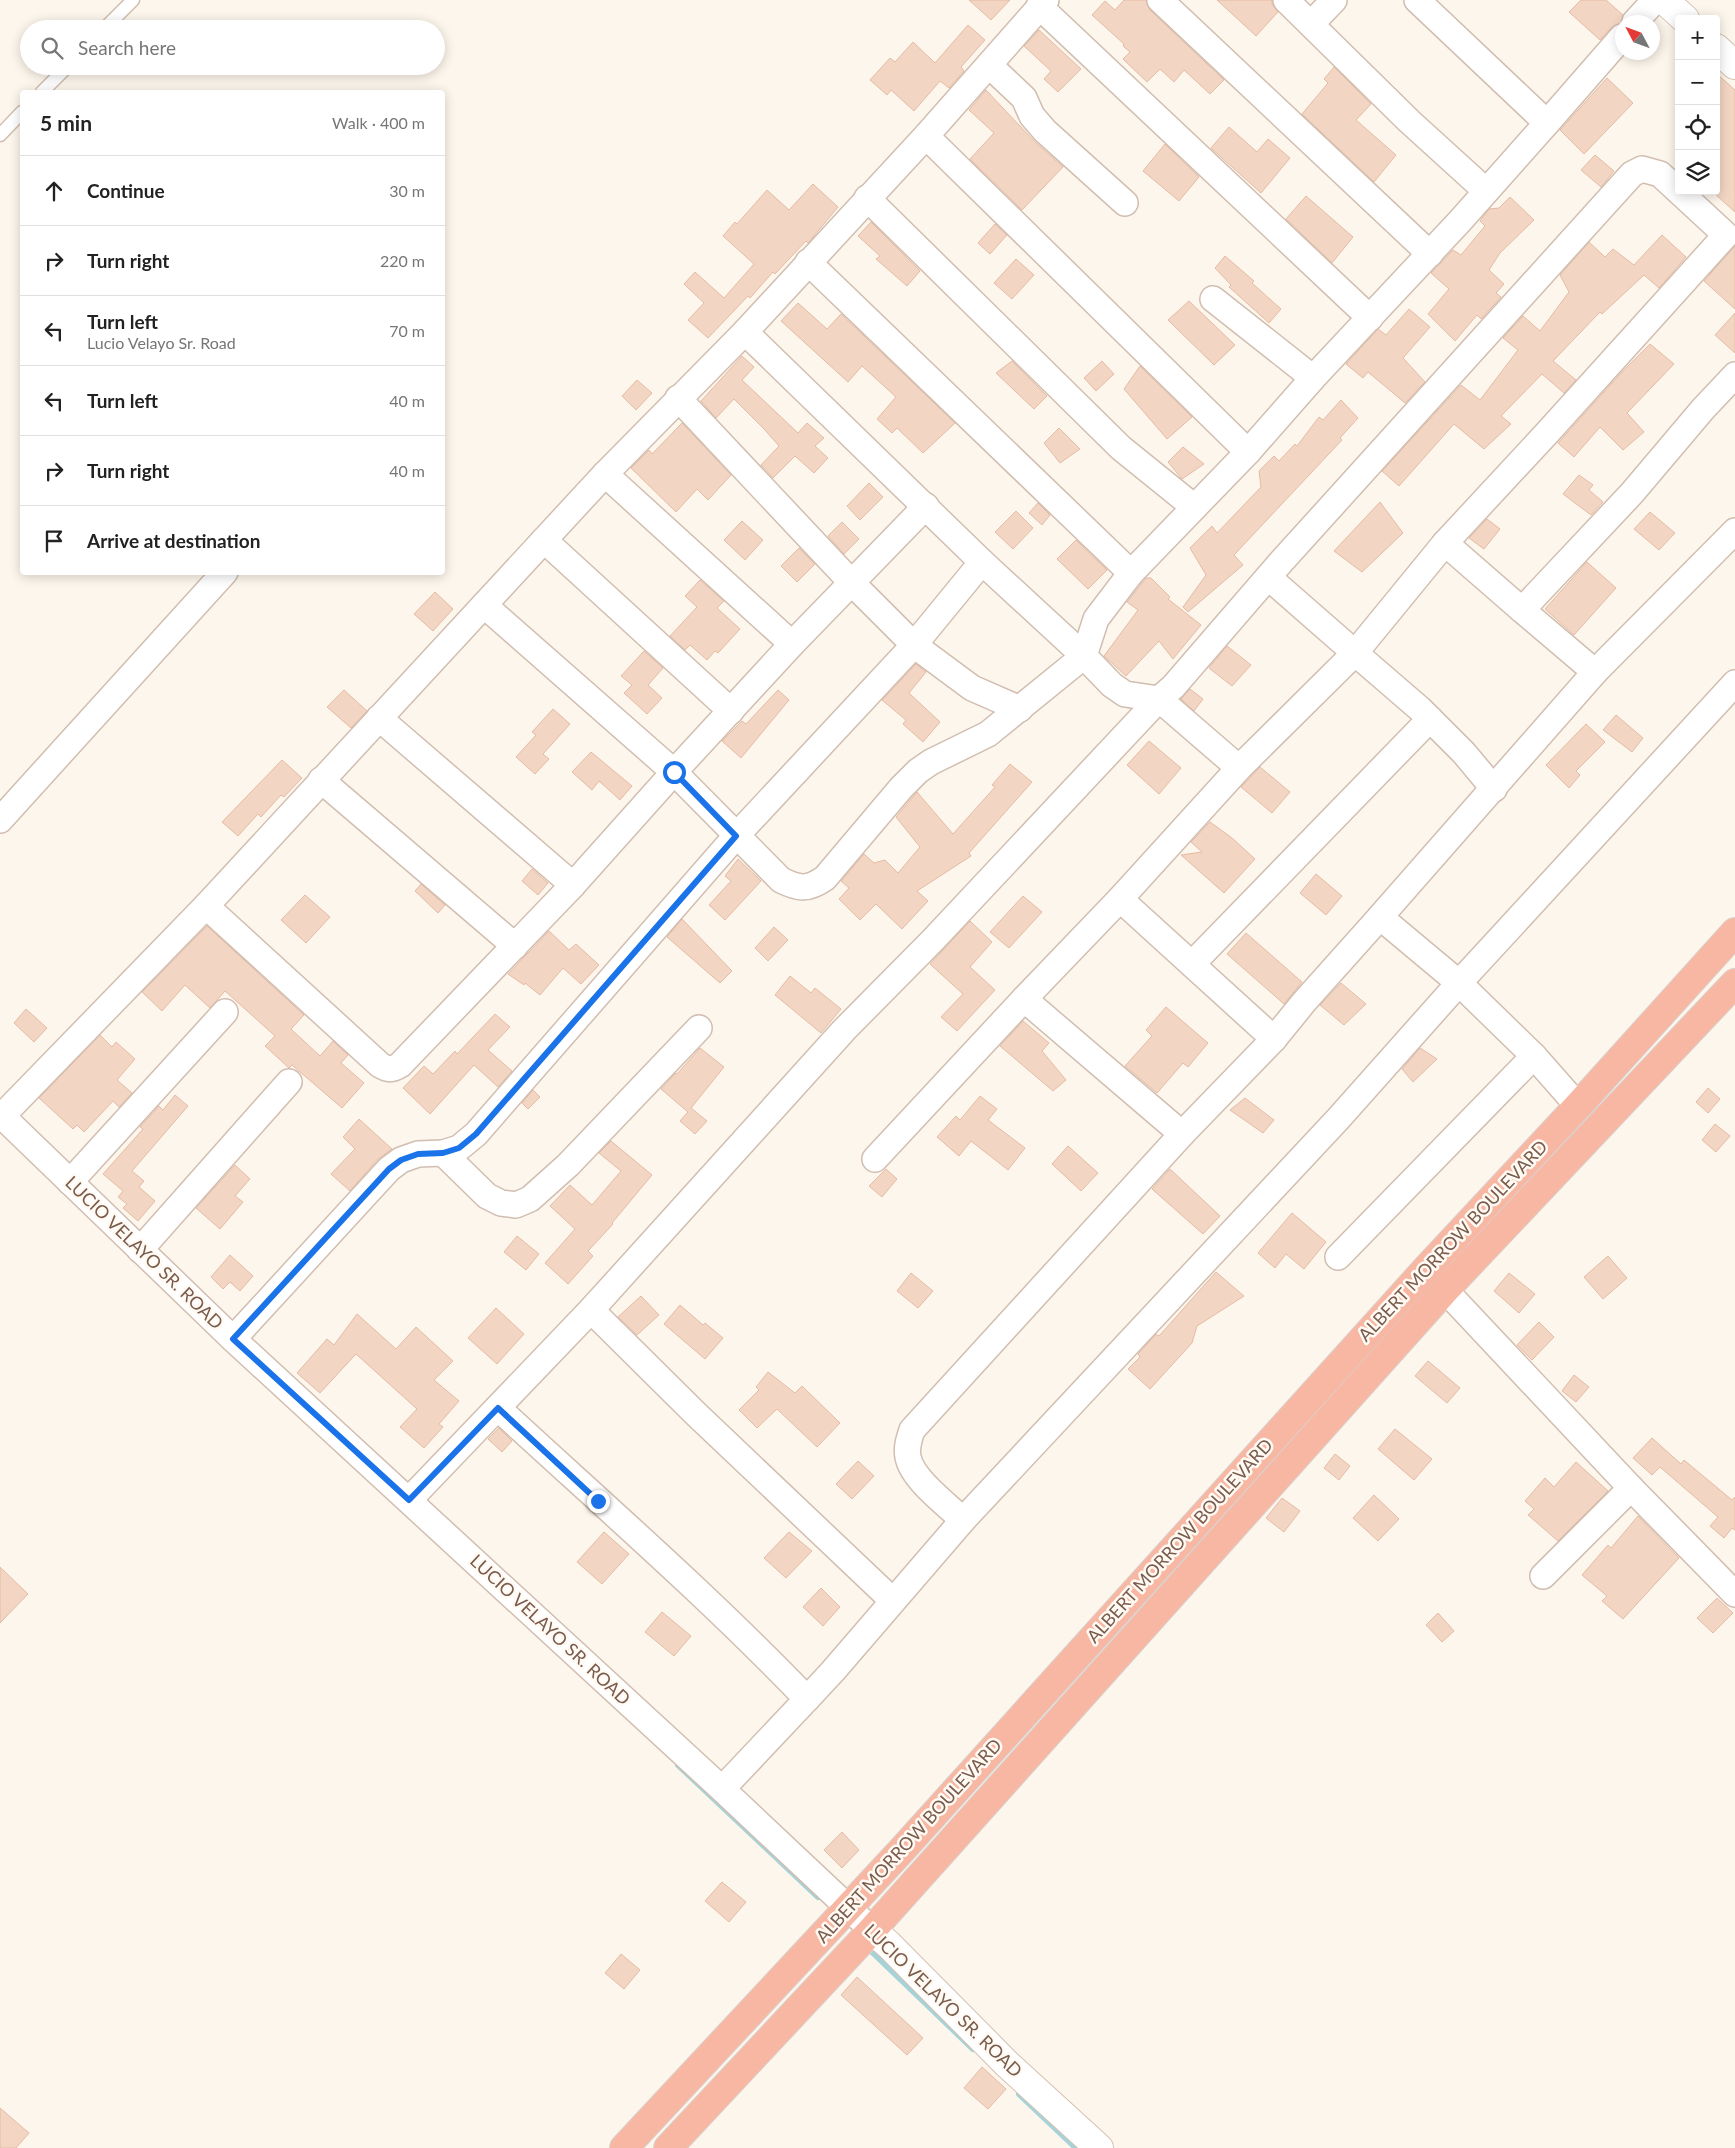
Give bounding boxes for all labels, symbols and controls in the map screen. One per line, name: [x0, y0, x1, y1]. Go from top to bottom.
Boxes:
north arrow: [1615, 15, 1660, 60]
map controls: [1675, 15, 1720, 195]
button: +: [1675, 15, 1720, 60]
search box: [20, 20, 445, 75]
icon: search: [38, 34, 66, 62]
text: Search here: [78, 36, 176, 59]
button: −: [1675, 60, 1720, 105]
button: locate: [1675, 105, 1720, 150]
text: 5 min: [40, 110, 92, 135]
text: Walk · 400 m: [332, 113, 425, 132]
button: layers: [1675, 150, 1720, 195]
icon: ahead: [40, 177, 68, 205]
text: Continue: [87, 179, 165, 202]
text: 30 m: [389, 181, 425, 200]
icon: right: [40, 247, 68, 275]
text: Turn right: [87, 249, 169, 272]
text: 220 m: [380, 251, 425, 270]
text: Turn left: [87, 310, 158, 333]
icon: left: [40, 317, 68, 345]
text: 70 m: [389, 321, 425, 340]
text: Lucio Velayo Sr. Road: [87, 333, 236, 352]
icon: left: [40, 387, 68, 415]
text: Turn left: [87, 389, 158, 412]
text: 40 m: [389, 391, 425, 410]
icon: right: [40, 457, 68, 485]
text: Turn right: [87, 459, 169, 482]
text: 40 m: [389, 461, 425, 480]
icon: arrive: [40, 527, 68, 555]
text: Arrive at destination: [87, 529, 260, 552]
route start: [663, 761, 686, 784]
street label: ALBERT MORROW BOULEVARD: [1353, 1135, 1551, 1345]
street label: LUCIO VELAYO SR. ROAD: [61, 1171, 228, 1333]
street label: ALBERT MORROW BOULEVARD: [1082, 1434, 1277, 1647]
route end: [587, 1490, 610, 1513]
street label: LUCIO VELAYO SR. ROAD: [466, 1549, 635, 1709]
street label: ALBERT MORROW BOULEVARD: [811, 1734, 1006, 1947]
street label: LUCIO VELAYO SR. ROAD: [860, 1919, 1027, 2081]

